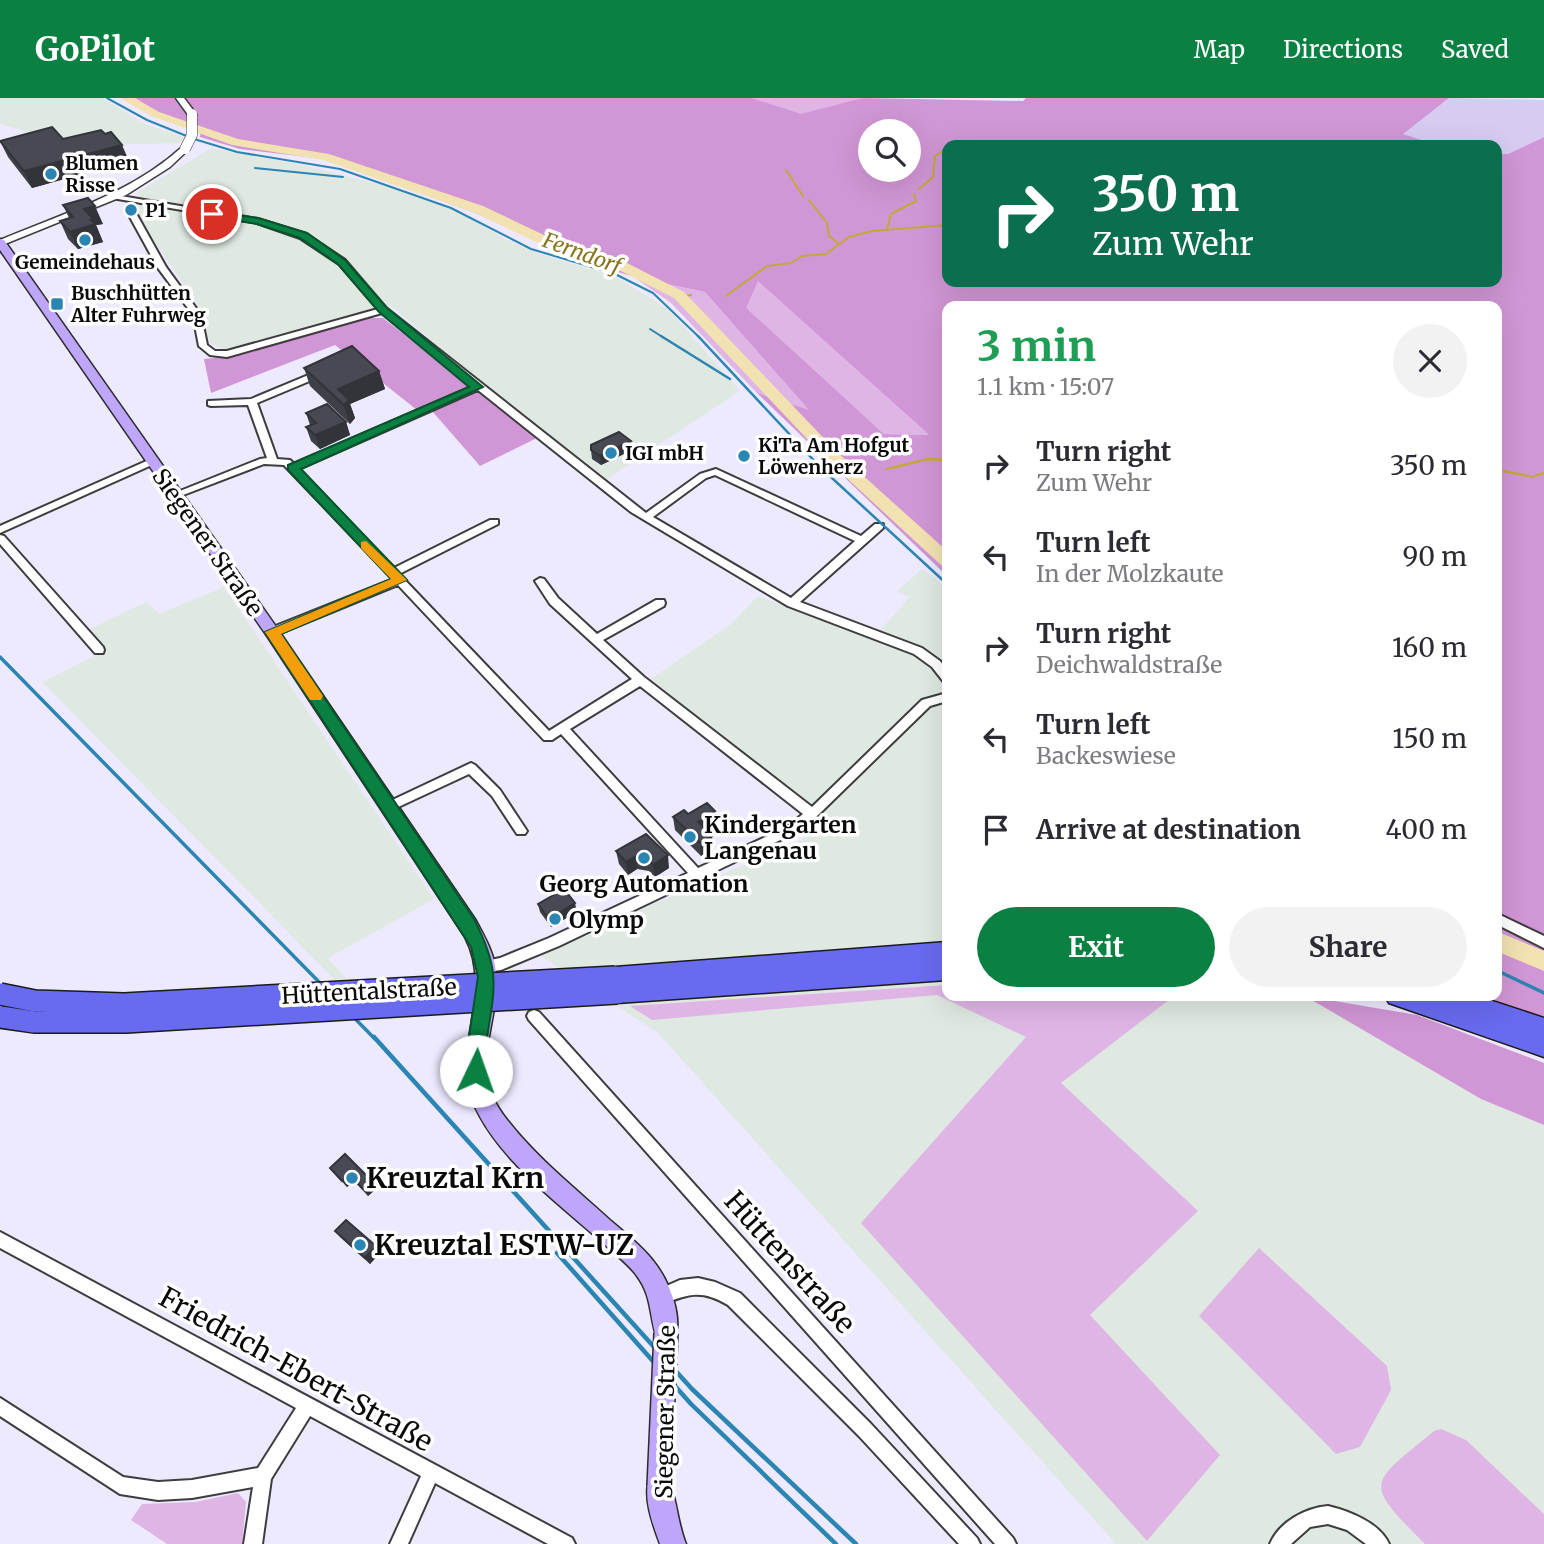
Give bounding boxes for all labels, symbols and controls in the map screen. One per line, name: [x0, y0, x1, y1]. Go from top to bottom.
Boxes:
text: GoPilot: [35, 29, 155, 70]
text: Map: [1194, 34, 1245, 65]
text: Directions: [1283, 34, 1403, 65]
text: Saved: [1441, 34, 1509, 65]
map controls: [858, 119, 921, 182]
button: search: [858, 119, 921, 182]
place label: Blumen Risse: [65, 151, 138, 197]
text: 350 m: [1092, 163, 1239, 224]
marker: Blumen Risse: [43, 166, 59, 182]
icon: right: [977, 168, 1068, 259]
pin: [182, 184, 242, 244]
icon: arrive: [193, 195, 231, 233]
place label: P1: [145, 198, 167, 222]
marker: P1: [123, 202, 139, 218]
text: Zum Wehr: [1092, 224, 1254, 264]
water label: Ferndorf: [538, 226, 628, 281]
marker: Gemeindehaus: [77, 232, 93, 248]
place label: Gemeindehaus: [15, 250, 155, 274]
place label: Buschhütten Alter Fuhrweg: [70, 281, 206, 327]
marker: Buschhütten Alter Fuhrweg: [49, 296, 65, 312]
text: 3 min: [977, 320, 1096, 372]
button: close: [1393, 324, 1467, 398]
text: 1.1 km · 15:07: [977, 372, 1114, 401]
place label: KiTa Am Hofgut Löwenherz: [758, 433, 910, 479]
text: Turn right: [1036, 435, 1171, 468]
place label: IGI mbH: [625, 441, 704, 465]
marker: IGI mbH: [603, 445, 619, 461]
icon: right: [977, 447, 1015, 485]
marker: KiTa Am Hofgut Löwenherz: [736, 448, 752, 464]
text: 350 m: [1390, 449, 1467, 482]
street label: Siegener Straße: [146, 462, 270, 622]
text: Zum Wehr: [1036, 468, 1152, 497]
text: Turn left: [1036, 526, 1150, 559]
icon: left: [977, 538, 1015, 576]
text: 90 m: [1403, 540, 1467, 573]
text: In der Molzkaute: [1036, 559, 1224, 588]
text: Turn right: [1036, 617, 1171, 650]
icon: right: [977, 629, 1015, 667]
text: 160 m: [1392, 631, 1467, 664]
text: Deichwaldstraße: [1036, 650, 1222, 679]
text: Turn left: [1036, 708, 1150, 741]
icon: left: [977, 720, 1015, 758]
text: 150 m: [1393, 722, 1467, 755]
text: Backeswiese: [1036, 741, 1176, 770]
place label: Kindergarten Langenau: [704, 810, 857, 865]
icon: arrive: [977, 811, 1015, 849]
text: Arrive at destination: [1036, 813, 1301, 846]
text: 400 m: [1386, 813, 1467, 846]
marker: Kindergarten Langenau: [682, 829, 698, 845]
marker: Georg Automation: [636, 850, 652, 866]
place label: Georg Automation: [540, 869, 749, 898]
place label: Olymp: [569, 905, 644, 934]
button: Exit: [977, 907, 1215, 987]
button: Share: [1229, 907, 1467, 987]
marker: Olymp: [547, 911, 563, 927]
street label: Hüttentalstraße: [281, 972, 457, 1010]
position arrow: [439, 1034, 513, 1108]
place label: Kreuztal Krn: [366, 1160, 544, 1196]
marker: Kreuztal Krn: [344, 1170, 360, 1186]
street label: Hüttenstraße: [717, 1183, 863, 1341]
place label: Kreuztal ESTW-UZ: [374, 1227, 634, 1263]
marker: Kreuztal ESTW-UZ: [352, 1237, 368, 1253]
street label: Friedrich-Ebert-Straße: [153, 1279, 439, 1459]
street label: Siegener Straße: [649, 1325, 681, 1499]

